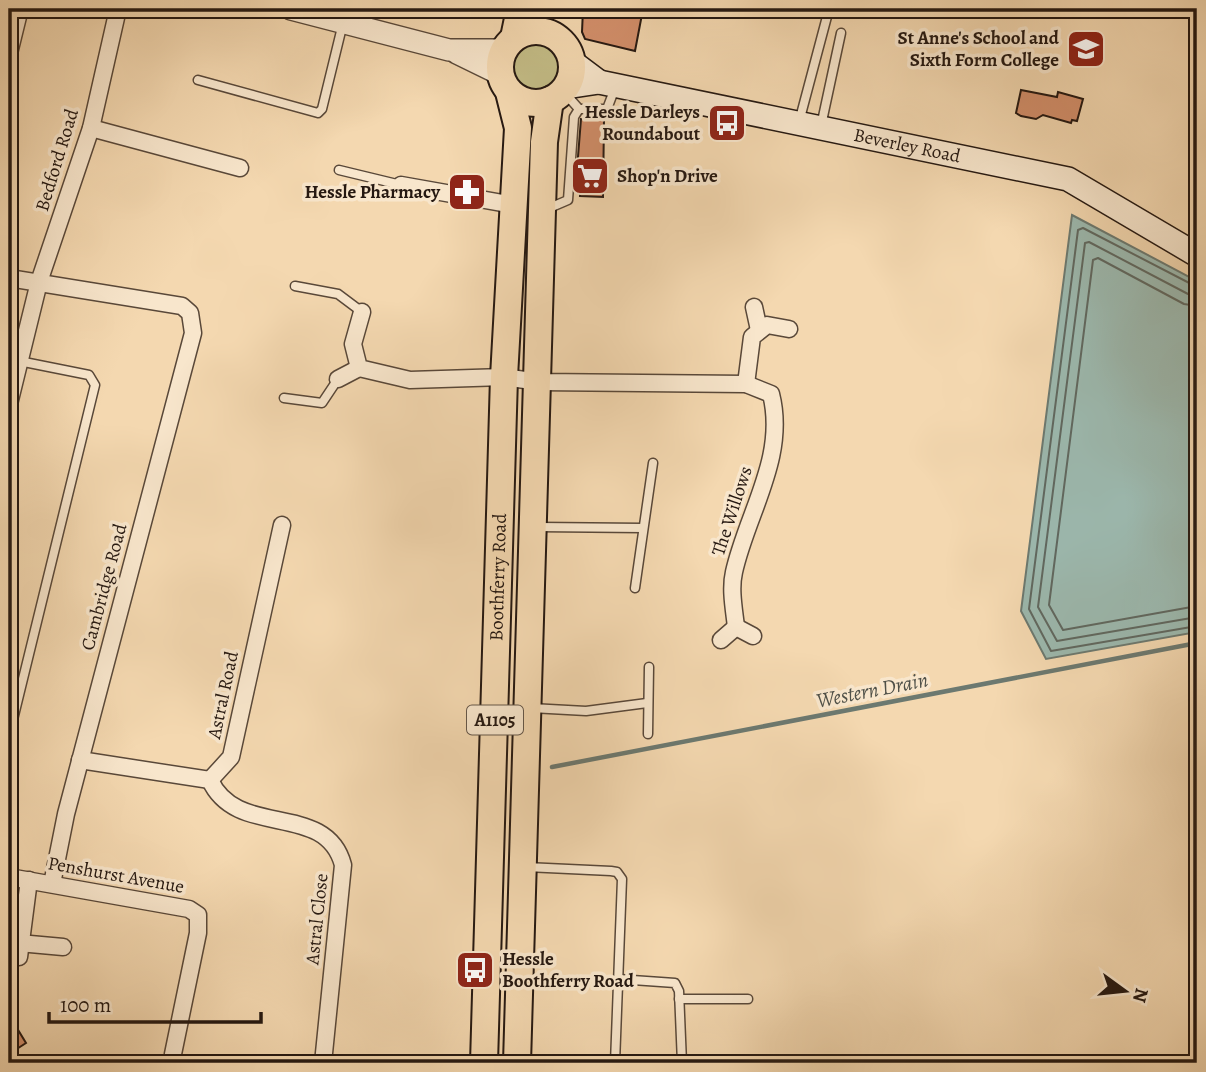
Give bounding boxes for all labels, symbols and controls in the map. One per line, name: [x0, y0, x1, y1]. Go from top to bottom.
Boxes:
place label: St Anne's School and Sixth Form College: [897, 25, 1060, 73]
school or university icon: St Anne's School and Sixth Form College: [1065, 28, 1107, 70]
place label: Hessle Darleys Roundabout: [585, 99, 701, 147]
bus stop icon: Hessle Darleys Roundabout: [706, 102, 748, 144]
street label: Bedford Road: [29, 105, 85, 214]
street label: Beverley Road: [851, 122, 964, 170]
supermarket icon: Shop'n Drive: [569, 155, 611, 197]
place label: Shop'n Drive: [617, 163, 718, 189]
pharmacy icon: Hessle Pharmacy: [446, 171, 488, 213]
place label: Hessle Pharmacy: [304, 179, 441, 205]
street label: The Willows: [705, 463, 759, 559]
street label: Boothferry Road: [483, 512, 513, 641]
street label: Cambridge Road: [75, 520, 134, 653]
street label: Astral Road: [201, 648, 245, 742]
water label: Western Drain: [814, 665, 930, 715]
road number: A1105: [467, 706, 523, 734]
street label: Penshurst Avenue: [46, 850, 186, 900]
street label: Astral Close: [299, 872, 335, 967]
place label: Hessle Boothferry Road: [502, 946, 635, 994]
bus stop icon: Hessle Boothferry Road: [454, 949, 496, 991]
north arrow: [1090, 956, 1160, 1026]
scale bar: [49, 981, 261, 1025]
text: N: [1126, 985, 1155, 1005]
text: 100 m: [60, 991, 111, 1019]

